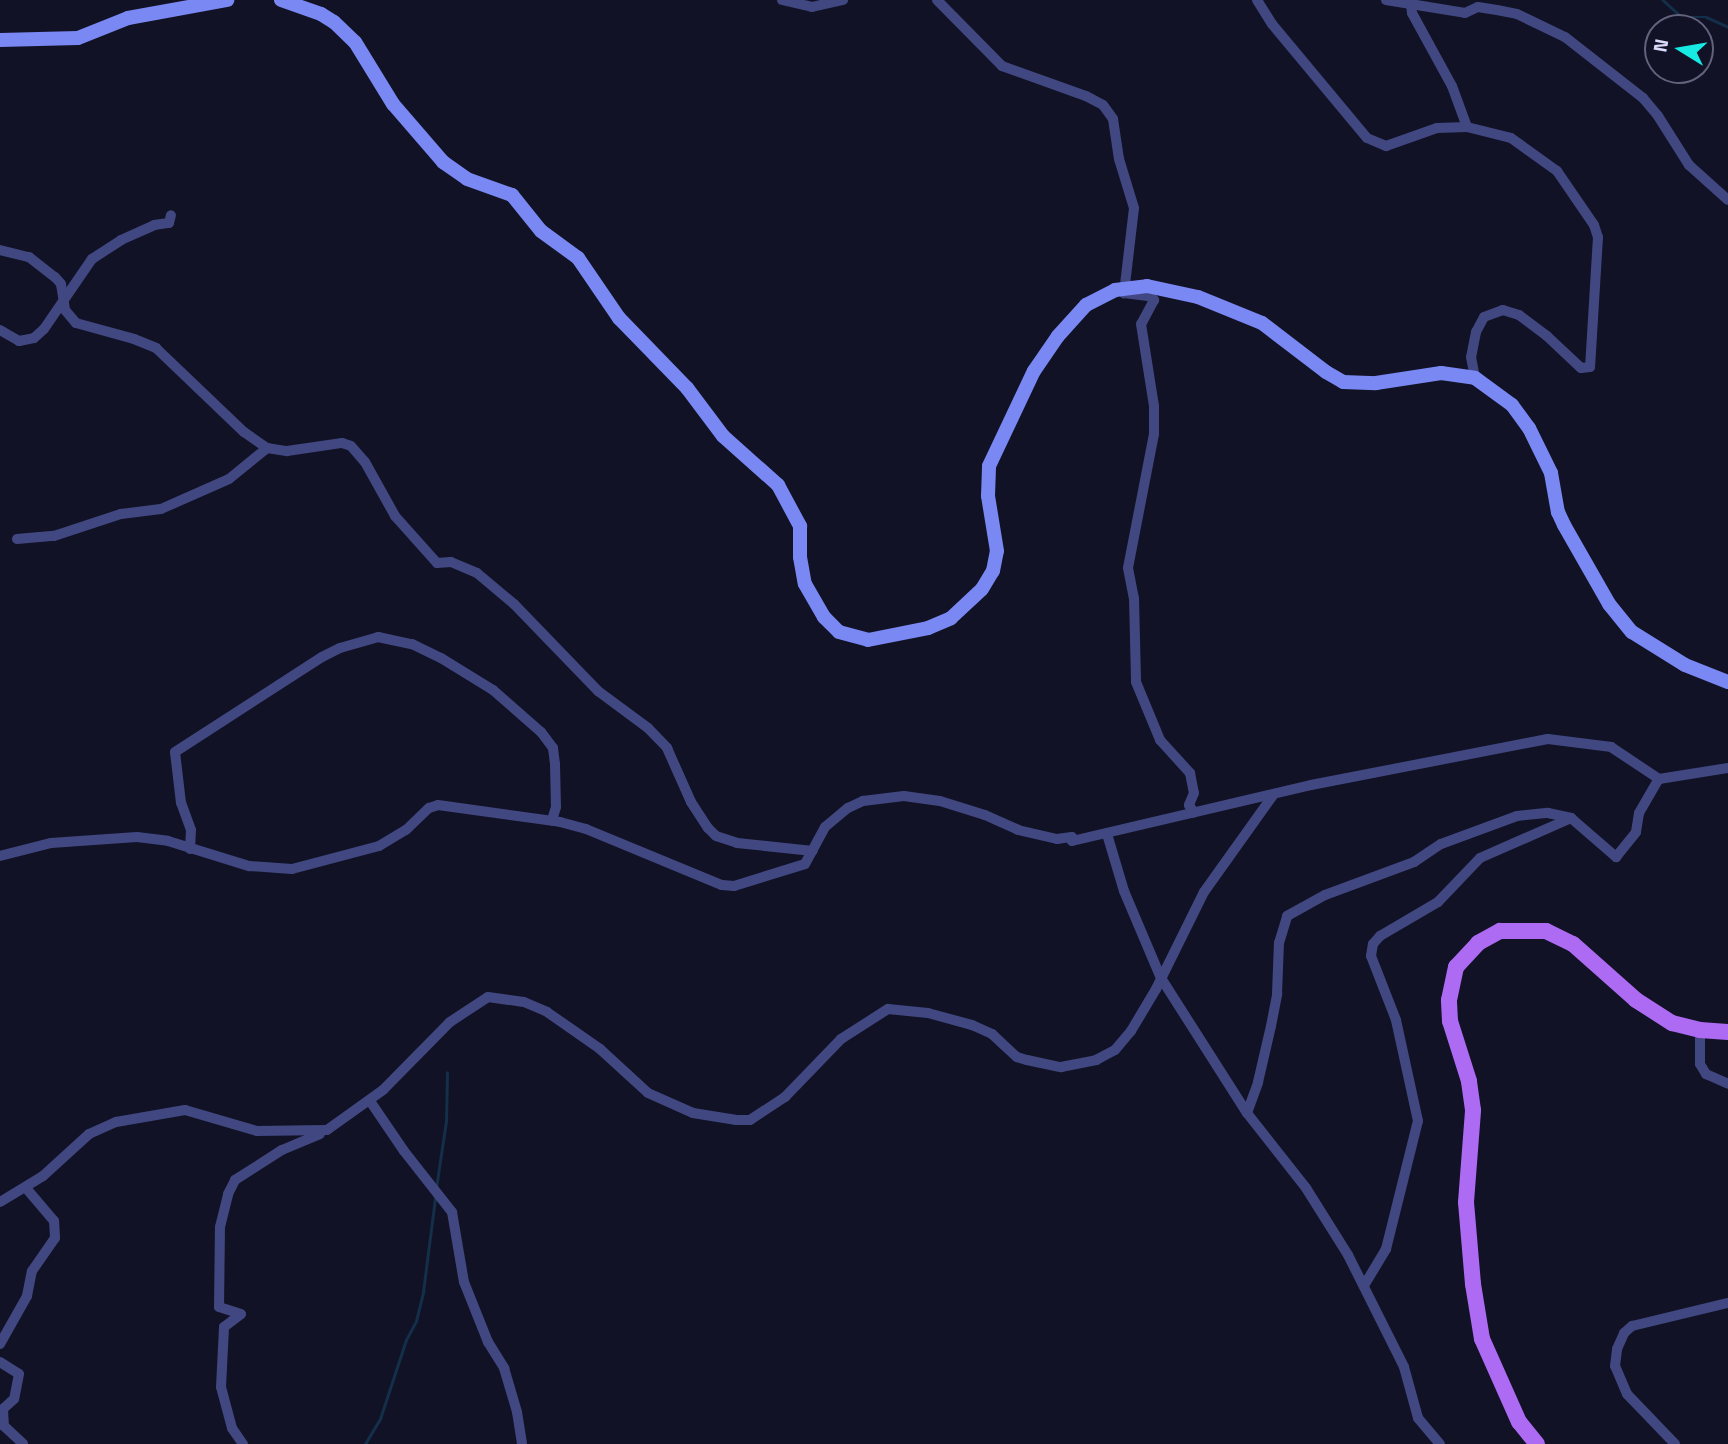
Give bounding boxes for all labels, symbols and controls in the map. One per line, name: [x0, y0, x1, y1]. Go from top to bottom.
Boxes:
north arrow: [1644, 14, 1714, 84]
text: N: [1644, 36, 1675, 55]

